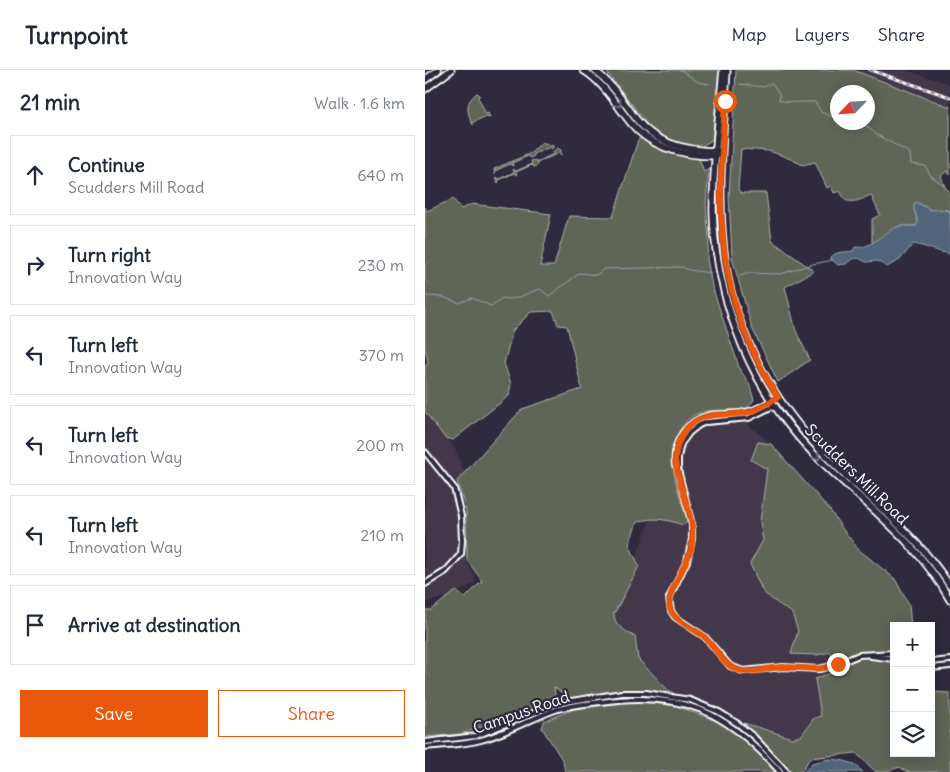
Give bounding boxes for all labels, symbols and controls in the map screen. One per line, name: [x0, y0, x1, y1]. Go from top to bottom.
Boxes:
text: Turnpoint: [25, 20, 128, 50]
text: Map: [731, 23, 766, 46]
text: Layers: [794, 23, 850, 46]
text: Share: [878, 23, 925, 46]
north arrow: [830, 85, 875, 130]
text: 21 min: [20, 89, 80, 116]
route start: [714, 90, 737, 113]
text: Walk · 1.6 km: [314, 93, 405, 113]
one-way arrow: [612, 98, 620, 107]
text: Continue: [68, 153, 145, 177]
icon: ahead: [21, 161, 49, 189]
text: 640 m: [357, 165, 404, 185]
text: Scudders Mill Road: [68, 177, 204, 197]
text: Turn right: [68, 243, 151, 267]
icon: right: [21, 251, 49, 279]
text: 230 m: [358, 255, 404, 275]
text: Innovation Way: [68, 267, 182, 287]
text: Turn left: [68, 333, 138, 357]
icon: left: [21, 341, 49, 369]
text: 370 m: [359, 345, 404, 365]
text: Innovation Way: [68, 357, 182, 377]
street label: Scudders Mill Road: [801, 419, 913, 529]
text: Turn left: [68, 423, 138, 447]
icon: left: [21, 431, 49, 459]
text: 200 m: [356, 435, 404, 455]
text: Innovation Way: [68, 447, 182, 467]
one-way arrow: [811, 451, 820, 460]
text: Turn left: [68, 513, 138, 537]
icon: left: [21, 521, 49, 549]
text: 210 m: [361, 525, 404, 545]
text: Innovation Way: [68, 537, 182, 557]
icon: arrive: [21, 611, 49, 639]
text: Arrive at destination: [68, 613, 241, 637]
map controls: [890, 622, 935, 757]
button: +: [890, 622, 935, 667]
route end: [827, 653, 850, 676]
button: −: [890, 667, 935, 712]
street label: Campus Road: [470, 686, 572, 738]
button: Save: [20, 690, 208, 737]
button: Share: [218, 690, 405, 737]
button: layers: [890, 712, 935, 757]

